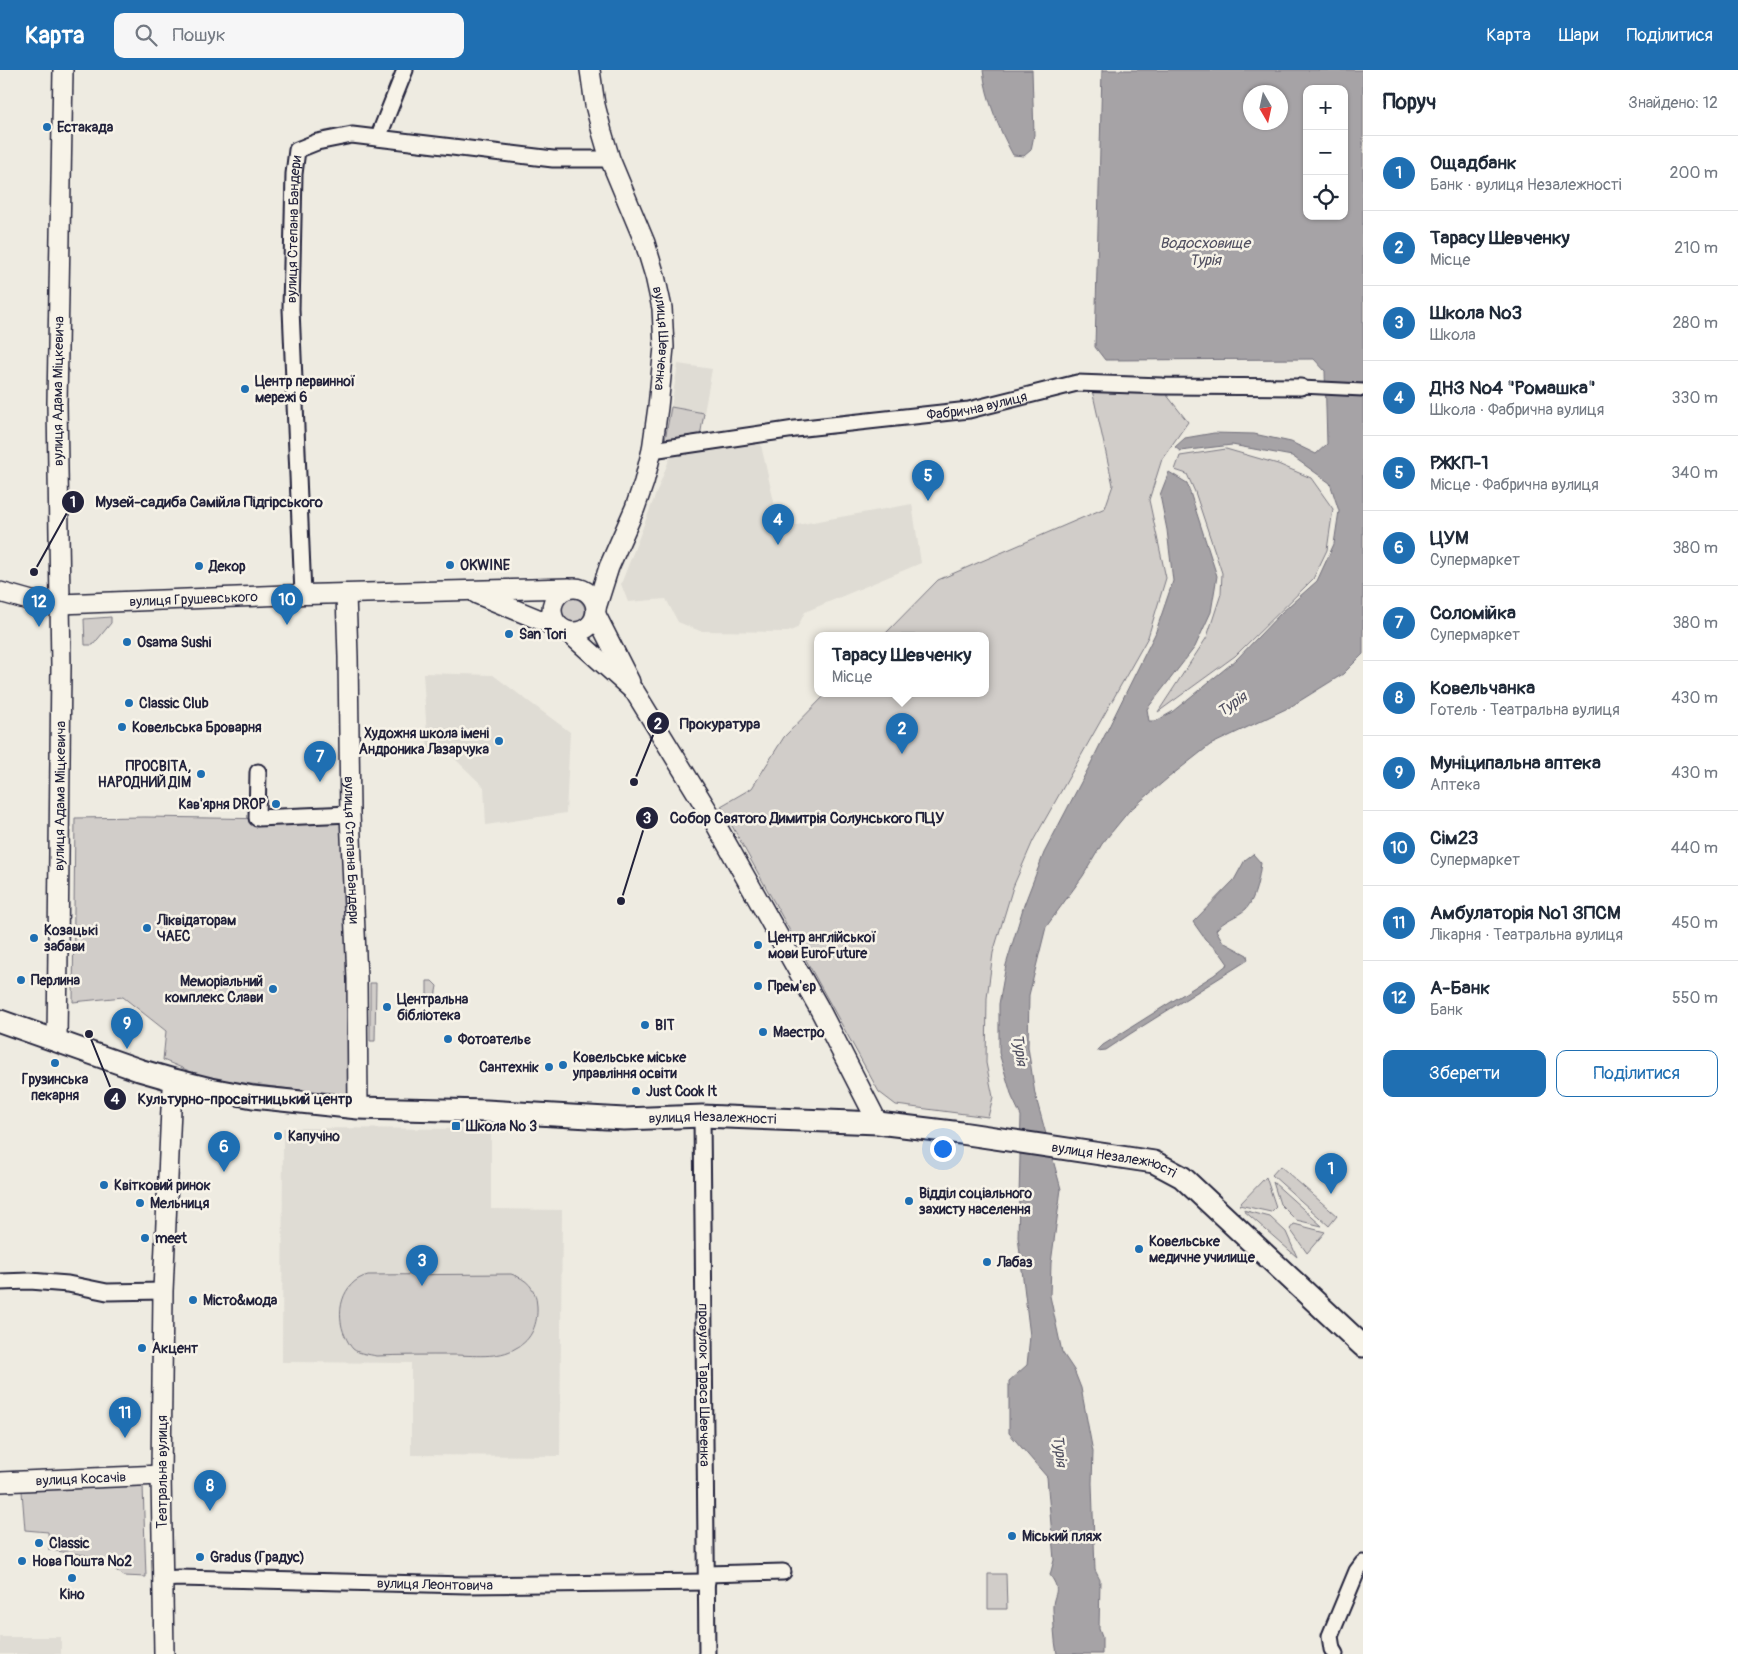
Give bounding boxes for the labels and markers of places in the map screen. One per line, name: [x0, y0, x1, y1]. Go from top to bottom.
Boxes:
place label: Естакада: [57, 119, 114, 136]
marker: Естакада: [41, 121, 53, 133]
place label: Центр первинної мережі 6: [255, 373, 356, 406]
marker: Центр первинної мережі 6: [239, 383, 251, 395]
pin: 5: [912, 460, 944, 501]
callout: Музей-садиба Самійла Підгірського: [60, 487, 333, 517]
pin: 4: [762, 504, 794, 545]
place label: OKWINE: [460, 557, 511, 574]
place label: Декор: [208, 558, 246, 575]
marker: OKWINE: [444, 559, 456, 571]
marker: Декор: [193, 560, 205, 572]
pin: 10: [271, 584, 303, 625]
pin: 12: [23, 586, 55, 627]
place label: San Tori: [519, 626, 567, 643]
marker: San Tori: [503, 628, 515, 640]
place label: Osama Sushi: [137, 634, 212, 651]
marker: Osama Sushi: [121, 636, 133, 648]
place label: Classic Club: [139, 695, 209, 712]
marker: Classic Club: [123, 697, 135, 709]
callout: Прокуратура: [645, 708, 771, 738]
pin: 2: [886, 713, 918, 754]
place label: Ковельська Броварня: [132, 719, 262, 736]
marker: Ковельська Броварня: [116, 721, 128, 733]
place label: Художня школа імені Андроника Лазарчука: [359, 725, 489, 758]
marker: Художня школа імені Андроника Лазарчука: [493, 735, 505, 747]
pin: 7: [304, 741, 336, 782]
place label: ПРОСВІТА, НАРОДНИЙ ДІМ: [98, 758, 191, 791]
marker: ПРОСВІТА, НАРОДНИЙ ДІМ: [195, 768, 207, 780]
place label: Кав'ярня DROP: [178, 796, 266, 813]
marker: Кав'ярня DROP: [270, 798, 282, 810]
callout: Собор Святого Димитрія Солунського ПЦУ: [635, 803, 954, 833]
place label: Ліквідаторам ЧАЕС: [156, 912, 236, 945]
place label: Козацькі забави: [44, 922, 98, 955]
marker: Ліквідаторам ЧАЕС: [141, 922, 153, 934]
place label: Центр англійської мови EuroFuture: [768, 929, 877, 962]
marker: Козацькі забави: [28, 932, 40, 944]
marker: Центр англійської мови EuroFuture: [752, 939, 764, 951]
place label: Перлина: [31, 972, 80, 989]
place label: Меморіальний комплекс Слави: [165, 973, 264, 1006]
marker: Перлина: [15, 974, 27, 986]
place label: Прем'єр: [768, 978, 816, 995]
marker: Прем'єр: [752, 980, 764, 992]
marker: Меморіальний комплекс Слави: [267, 983, 279, 995]
place label: Центральна бібліотека: [397, 991, 469, 1024]
marker: Центральна бібліотека: [381, 1001, 393, 1013]
pin: 9: [111, 1008, 143, 1049]
place label: ВІТ: [655, 1017, 675, 1034]
marker: ВІТ: [639, 1019, 651, 1031]
place label: Маестро: [773, 1024, 825, 1041]
marker: Маестро: [757, 1026, 769, 1038]
place label: Фотоательє: [457, 1031, 532, 1048]
marker: Фотоательє: [442, 1033, 454, 1045]
place label: Ковельське міське управління освіти: [572, 1049, 687, 1082]
marker: Грузинська пекарня: [49, 1057, 61, 1069]
place label: Сантехнік: [479, 1059, 539, 1076]
marker: Ковельське міське управління освіти: [557, 1059, 569, 1071]
marker: Сантехнік: [543, 1061, 555, 1073]
place label: Грузинська пекарня: [22, 1071, 89, 1104]
place label: Just Cook It: [646, 1083, 717, 1100]
callout: Культурно-просвітницький центр: [103, 1084, 363, 1114]
marker: Just Cook It: [630, 1085, 642, 1097]
place label: Школа № 3: [465, 1118, 537, 1135]
marker: Школа № 3: [450, 1120, 462, 1132]
place label: Капучіно: [288, 1128, 340, 1145]
marker: Капучіно: [272, 1130, 284, 1142]
pin: 6: [208, 1131, 240, 1172]
pin: 1: [1315, 1153, 1347, 1194]
place label: Квітковий ринок: [114, 1177, 211, 1194]
marker: Квітковий ринок: [98, 1179, 110, 1191]
place label: Відділ соціального захисту населення: [919, 1185, 1033, 1218]
place label: Мельниця: [150, 1195, 210, 1212]
marker: Відділ соціального захисту населення: [903, 1195, 915, 1207]
marker: Мельниця: [134, 1197, 146, 1209]
place label: meet: [155, 1230, 187, 1247]
marker: meet: [139, 1232, 151, 1244]
place label: Ковельське медичне училище: [1149, 1233, 1256, 1266]
marker: Ковельське медичне училище: [1133, 1243, 1145, 1255]
pin: 3: [406, 1245, 438, 1286]
place label: Лабаз: [996, 1254, 1033, 1271]
marker: Лабаз: [981, 1256, 993, 1268]
place label: Місто&мода: [203, 1292, 278, 1309]
marker: Місто&мода: [187, 1294, 199, 1306]
place label: Акцент: [152, 1340, 199, 1357]
marker: Акцент: [136, 1342, 148, 1354]
pin: 11: [109, 1397, 141, 1438]
pin: 8: [194, 1470, 226, 1511]
place label: Міський пляж: [1022, 1528, 1102, 1545]
marker: Міський пляж: [1006, 1530, 1018, 1542]
place label: Classic: [49, 1535, 90, 1552]
marker: Classic: [33, 1537, 45, 1549]
place label: Gradus (Градус): [210, 1549, 305, 1566]
marker: Gradus (Градус): [194, 1551, 206, 1563]
place label: Нова Пошта №2: [32, 1553, 132, 1570]
marker: Нова Пошта №2: [16, 1555, 28, 1567]
marker: Кіно: [66, 1572, 78, 1584]
place label: Кіно: [59, 1586, 85, 1603]

